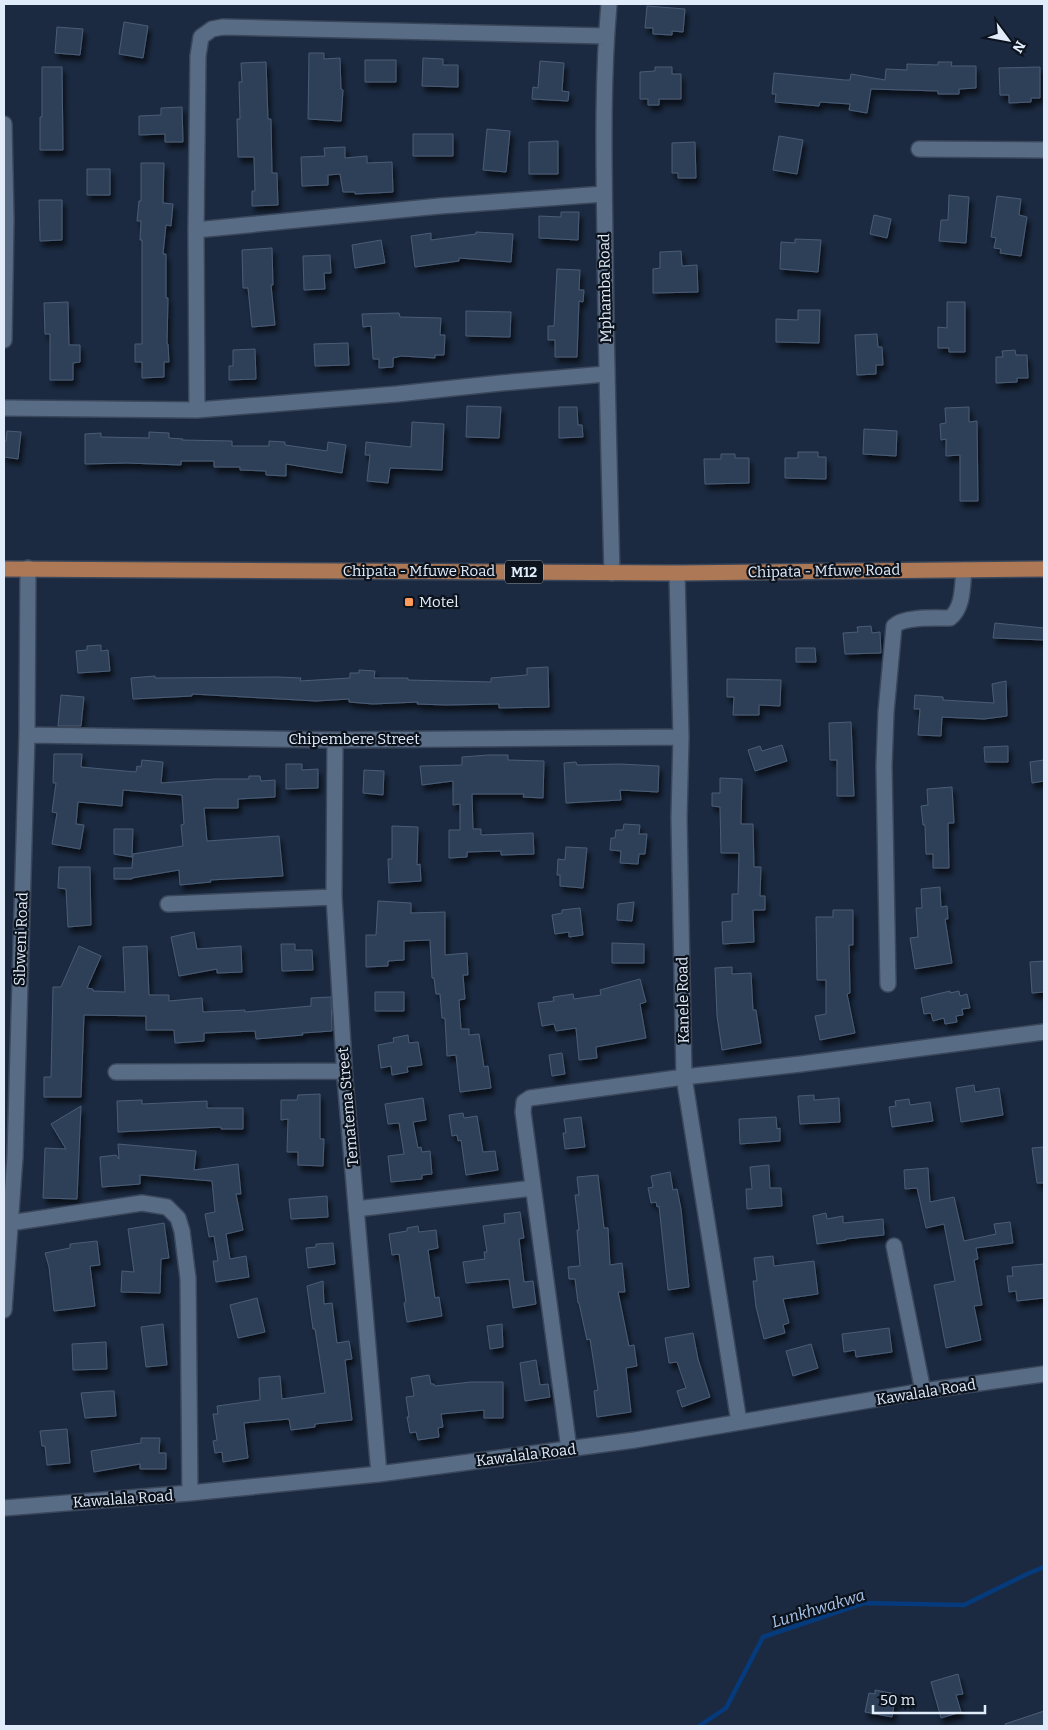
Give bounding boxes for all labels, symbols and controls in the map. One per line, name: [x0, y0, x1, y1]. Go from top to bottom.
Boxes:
north arrow: [983, 15, 1033, 65]
text: N: [1008, 38, 1029, 56]
street label: Mphamba Road: [595, 233, 615, 343]
road number: M12: [505, 560, 543, 584]
street label: Chipata - Mfuwe Road: [748, 561, 900, 581]
street label: Chipata - Mfuwe Road: [343, 562, 495, 580]
place label: Motel: [419, 593, 459, 611]
marker: Motel: [403, 596, 415, 608]
street label: Chipembere Street: [288, 730, 420, 748]
street label: Sibweni Road: [10, 892, 32, 986]
street label: Kanele Road: [673, 956, 693, 1043]
street label: Tematema Street: [334, 1046, 362, 1168]
street label: Kawalala Road: [875, 1375, 977, 1409]
street label: Kawalala Road: [475, 1440, 577, 1470]
street label: Kawalala Road: [72, 1487, 174, 1511]
water label: Lunkhwakwa: [769, 1585, 867, 1632]
scale bar: [873, 1682, 986, 1714]
text: 50 m: [880, 1691, 916, 1709]

